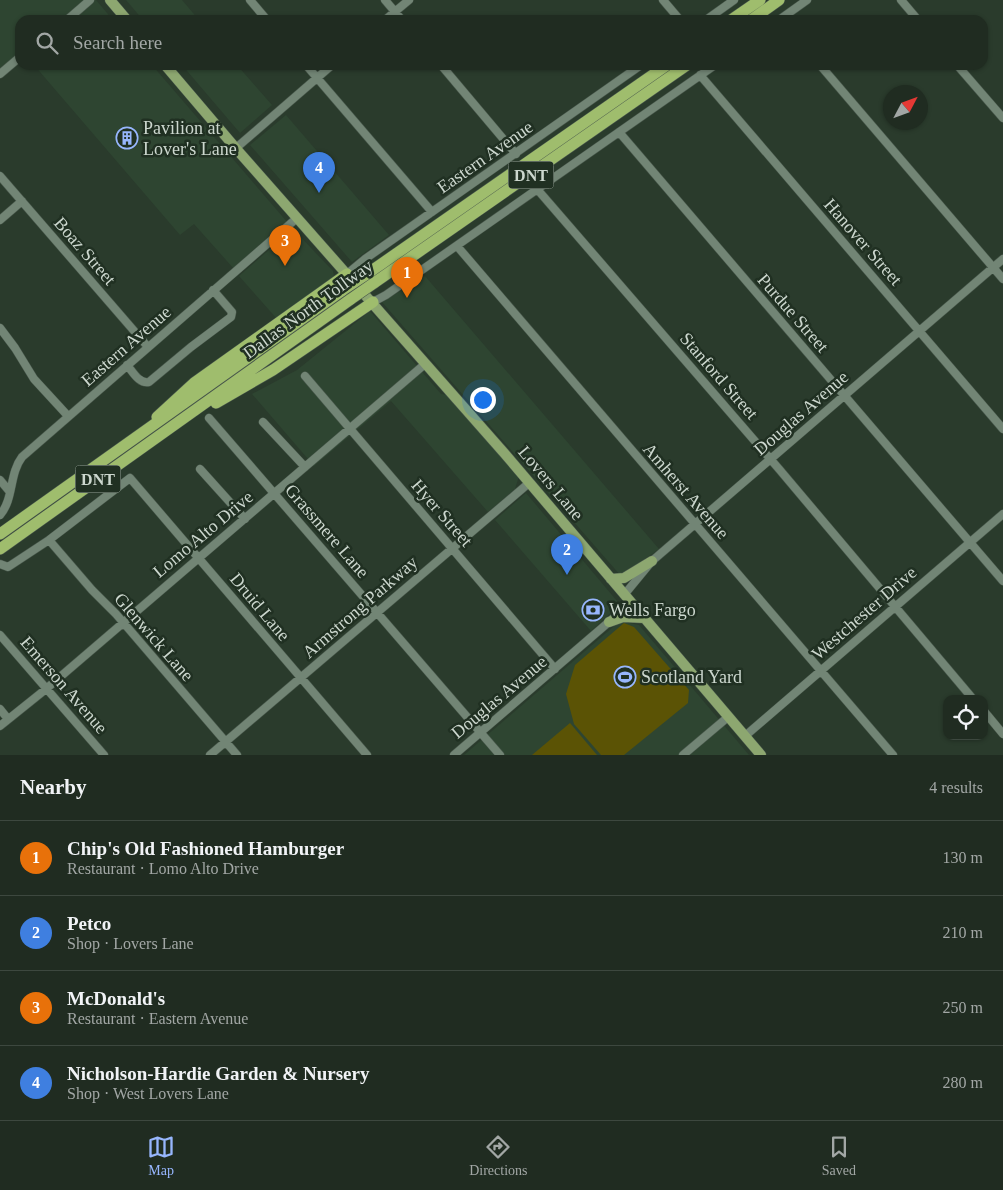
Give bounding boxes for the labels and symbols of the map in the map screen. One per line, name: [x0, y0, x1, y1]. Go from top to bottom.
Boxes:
north arrow: [883, 85, 928, 130]
street label: Eastern Avenue: [433, 117, 537, 197]
place label: Pavilion at Lover's Lane: [143, 118, 237, 159]
building icon: Pavilion at Lover's Lane: [115, 126, 139, 150]
pin: 4: [303, 152, 335, 193]
road number: DNT: [508, 162, 554, 188]
street label: Hanover Street: [820, 195, 906, 289]
street label: Boaz Street: [50, 213, 120, 289]
pin: 3: [269, 225, 301, 266]
street label: Dallas North Tollway: [239, 255, 377, 363]
pin: 1: [391, 257, 423, 298]
street label: Purdue Street: [753, 270, 833, 356]
street label: Eastern Avenue: [77, 302, 175, 390]
street label: Stanford Street: [676, 329, 762, 423]
street label: Douglas Avenue: [750, 367, 852, 459]
your location: [470, 387, 496, 413]
street label: Amherst Avenue: [639, 439, 733, 543]
street label: Lovers Lane: [514, 442, 588, 524]
road number: DNT: [76, 466, 120, 492]
street label: Hyer Street: [407, 475, 477, 551]
street label: Grassmere Lane: [281, 480, 373, 582]
street label: Lomo Alto Drive: [149, 486, 257, 582]
pin: 2: [551, 534, 583, 575]
street label: Armstrong Parkway: [299, 552, 421, 662]
street label: Westchester Drive: [808, 562, 920, 664]
street label: Druid Lane: [226, 569, 294, 645]
street label: Glenwick Lane: [110, 589, 198, 685]
bank icon: Wells Fargo: [581, 598, 605, 622]
place label: Wells Fargo: [609, 600, 696, 620]
street label: Emerson Avenue: [16, 632, 112, 738]
street label: Douglas Avenue: [447, 651, 551, 743]
sports icon: Scotland Yard: [613, 665, 637, 689]
place label: Scotland Yard: [641, 667, 742, 687]

